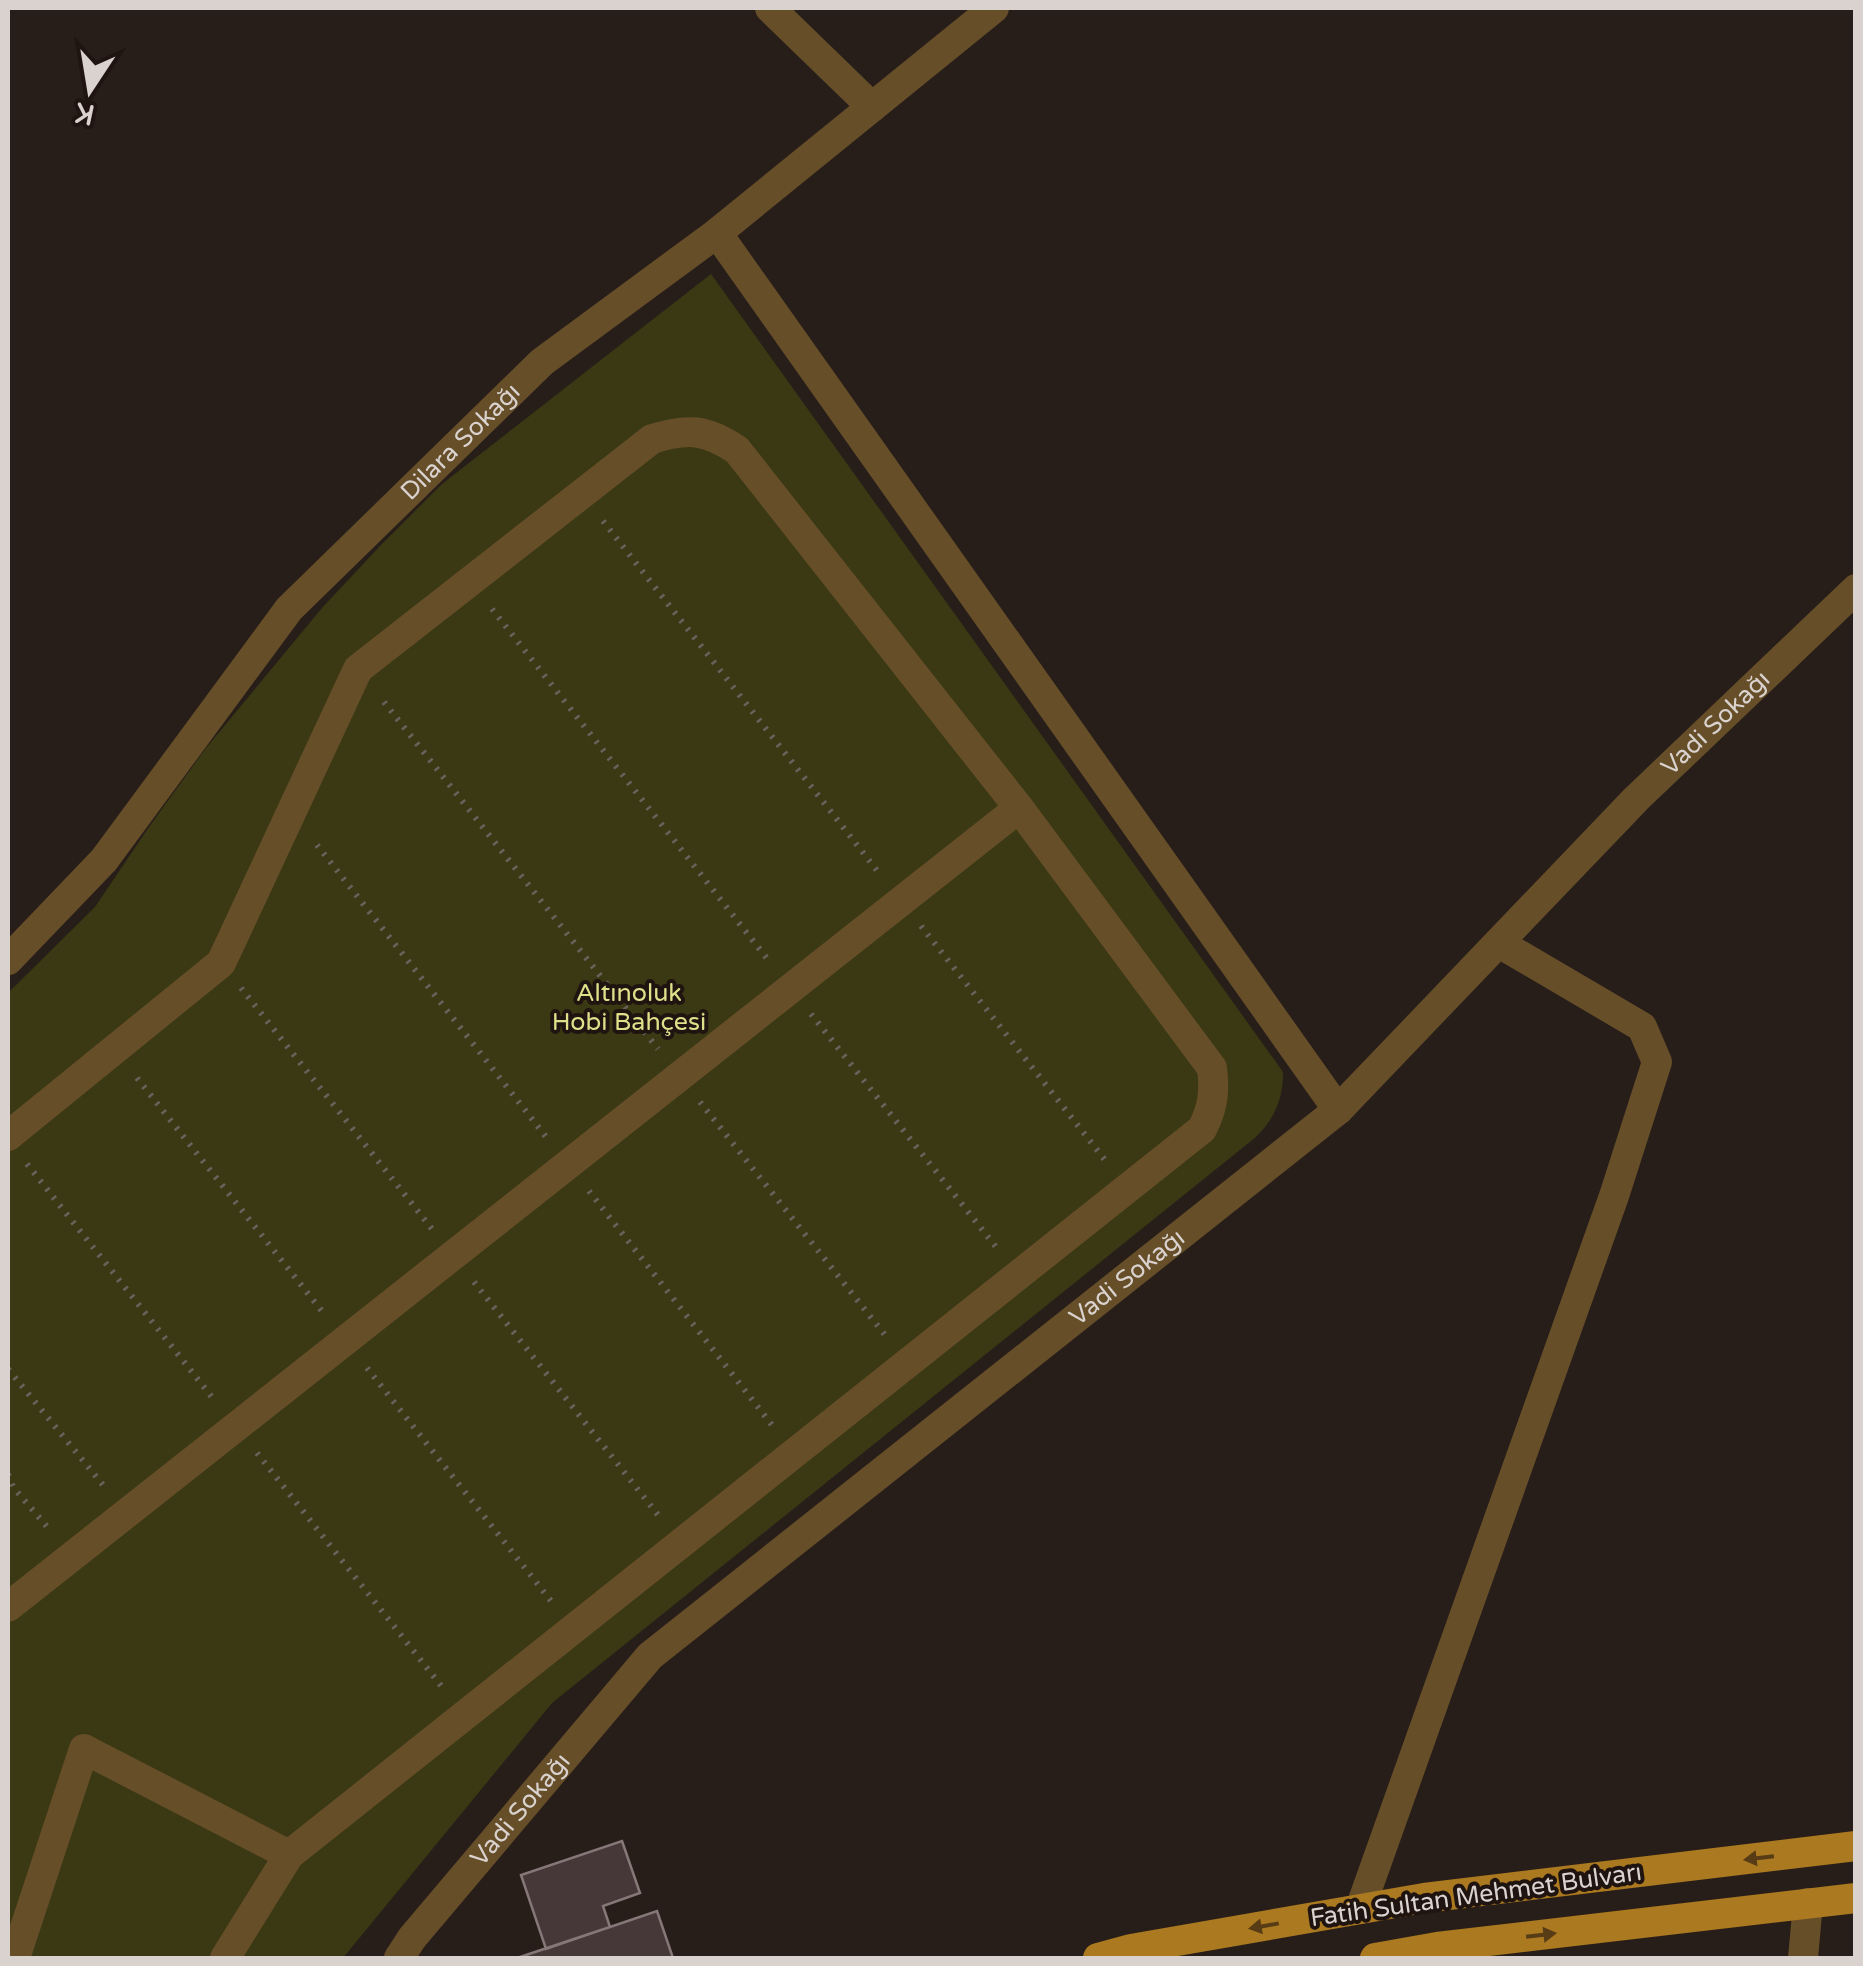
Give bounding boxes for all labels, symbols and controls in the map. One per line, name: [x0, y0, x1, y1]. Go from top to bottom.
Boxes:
north arrow: [40, 40, 140, 140]
text: K: [72, 95, 98, 132]
street label: Dilara Sokağı: [394, 377, 526, 507]
street label: Vadi Sokağı: [1655, 664, 1776, 782]
park label: Altınoluk Hobi Bahçesi: [552, 978, 706, 1037]
street label: Vadi Sokağı: [1064, 1222, 1191, 1332]
street label: Vadi Sokağı: [464, 1747, 577, 1872]
one-way arrow: [1742, 1850, 1774, 1866]
street label: Fatih Sultan Mehmet Bulvarı: [1308, 1857, 1644, 1933]
one-way arrow: [1247, 1919, 1279, 1934]
one-way arrow: [1525, 1927, 1557, 1943]

